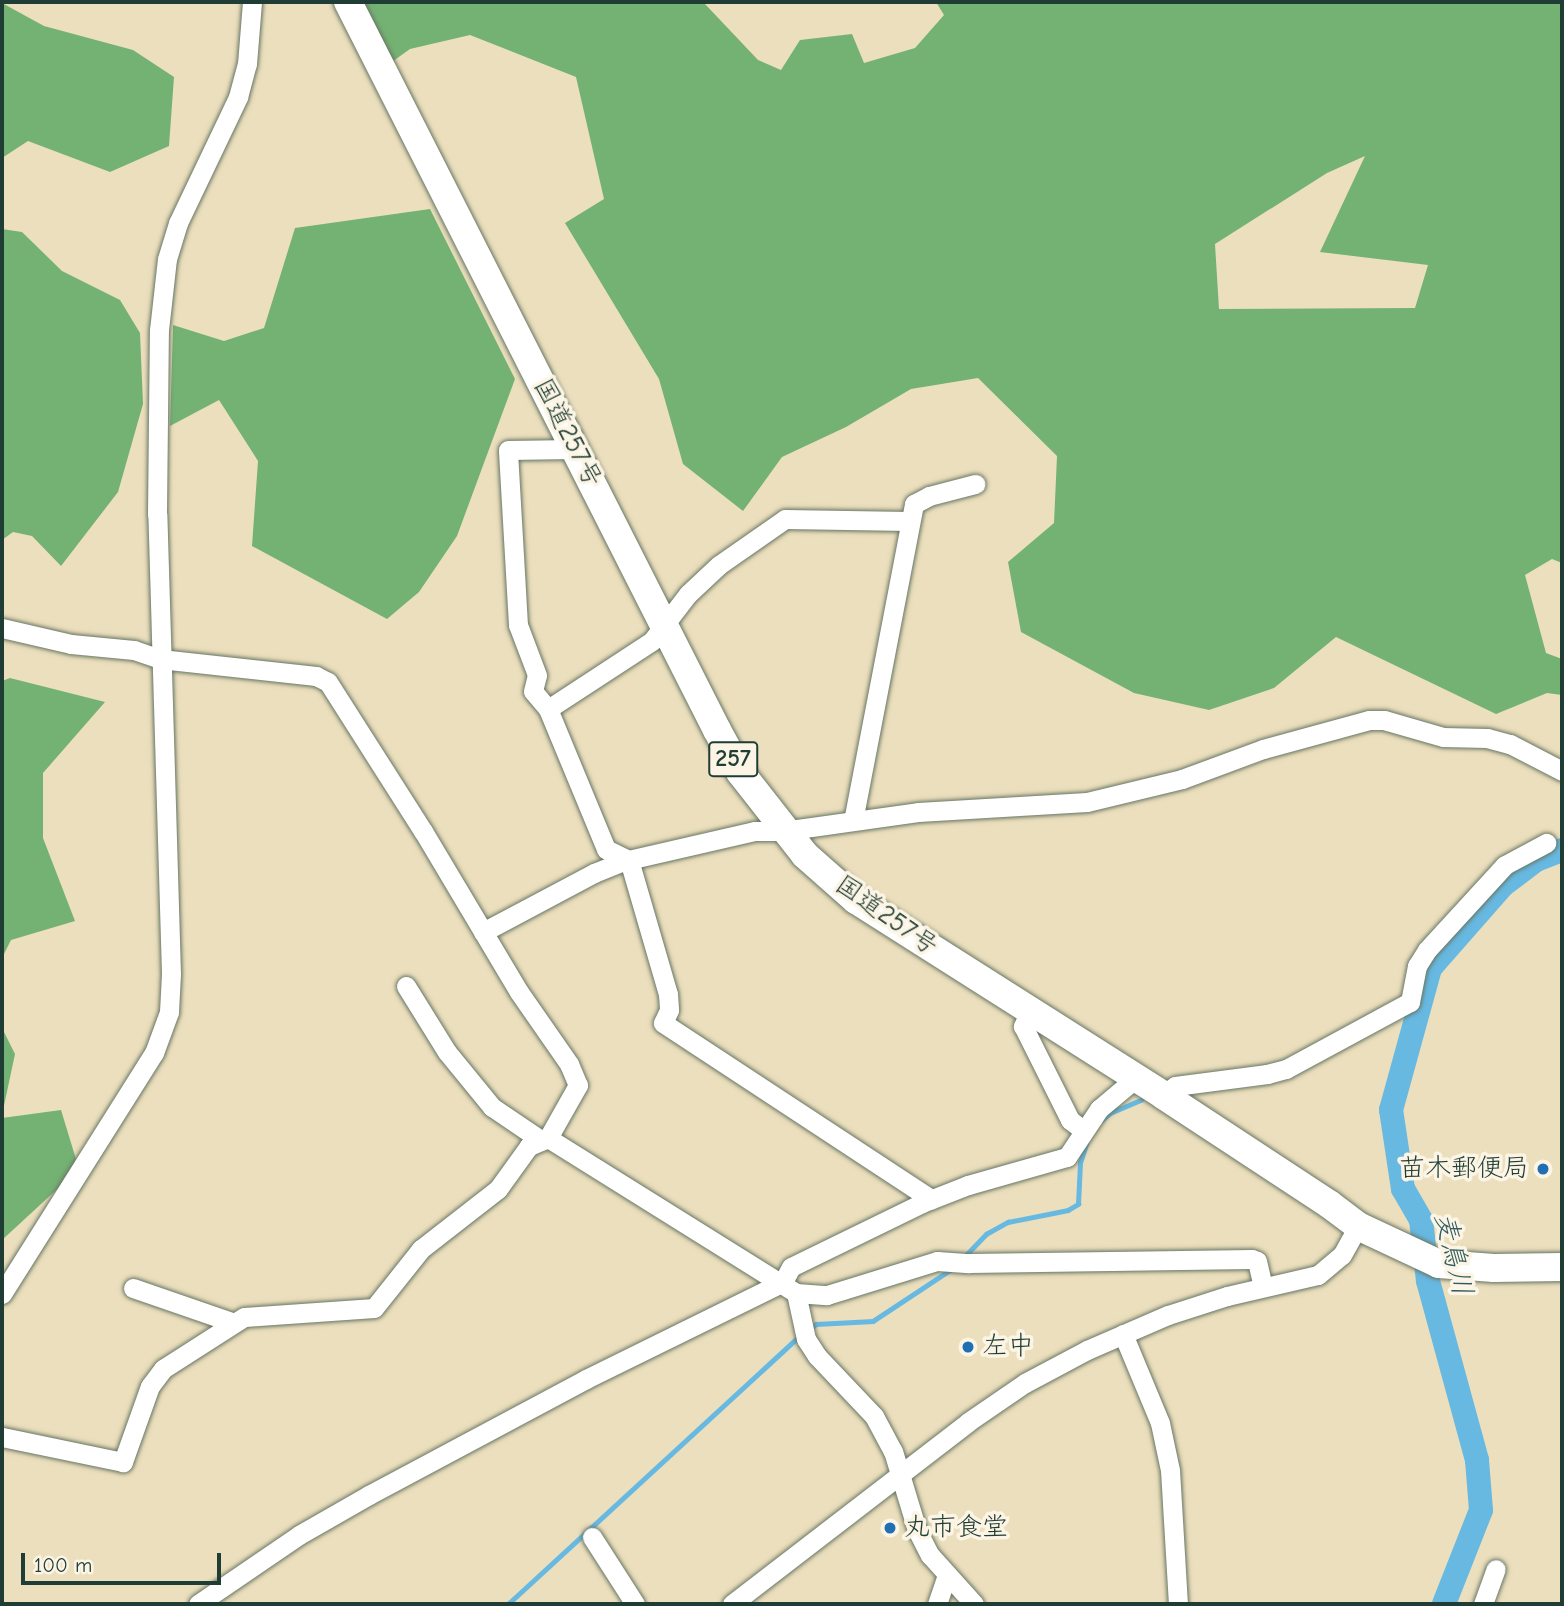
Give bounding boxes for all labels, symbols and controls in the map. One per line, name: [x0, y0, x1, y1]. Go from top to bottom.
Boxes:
street label: 国道257号: [526, 373, 608, 493]
road number: 257: [707, 738, 759, 780]
street label: 国道257号: [829, 869, 943, 963]
place label: 苗木郵便局: [1399, 1153, 1529, 1185]
marker: 苗木郵便局: [1535, 1161, 1551, 1177]
water label: 麦鳥川: [1428, 1209, 1480, 1299]
place label: 左中: [982, 1331, 1034, 1363]
marker: 左中: [960, 1339, 976, 1355]
place label: 丸市食堂: [904, 1512, 1008, 1544]
marker: 丸市食堂: [882, 1520, 898, 1536]
scale bar: [24, 1540, 224, 1584]
text: 100 m: [34, 1553, 92, 1577]

